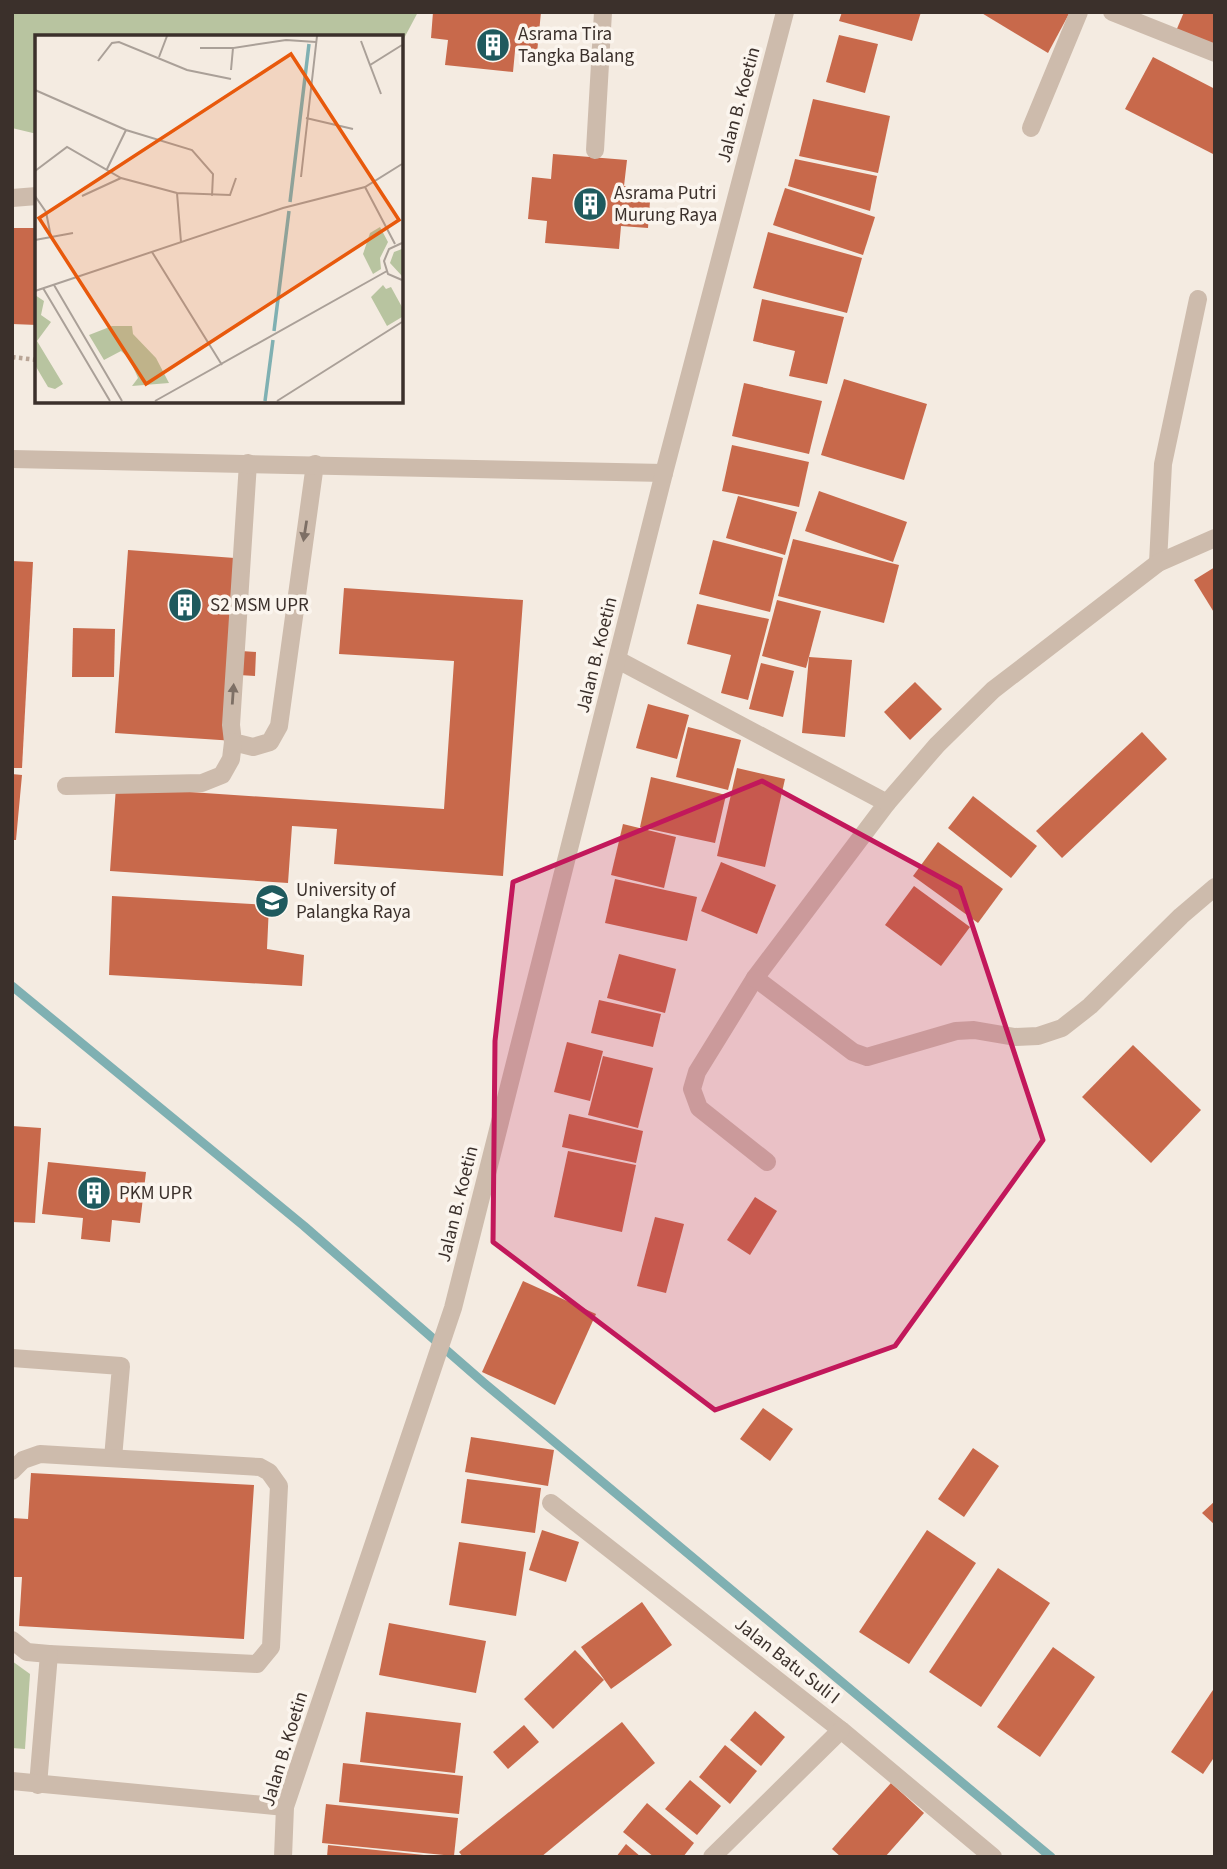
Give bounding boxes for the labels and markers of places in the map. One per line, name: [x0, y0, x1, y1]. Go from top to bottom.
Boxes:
place label: Asrama Tira Tangka Balang: [518, 21, 635, 70]
building icon: Asrama Tira Tangka Balang: [474, 26, 512, 64]
place label: Asrama Putri Murung Raya: [614, 180, 717, 229]
building icon: Asrama Putri Murung Raya: [571, 185, 609, 223]
building icon: S2 MSM UPR: [166, 586, 204, 624]
place label: S2 MSM UPR: [210, 592, 309, 619]
place label: University of Palangka Raya: [296, 877, 411, 926]
school or university icon: University of Palangka Raya: [253, 882, 291, 920]
building icon: PKM UPR: [75, 1174, 113, 1212]
place label: PKM UPR: [119, 1180, 192, 1207]

